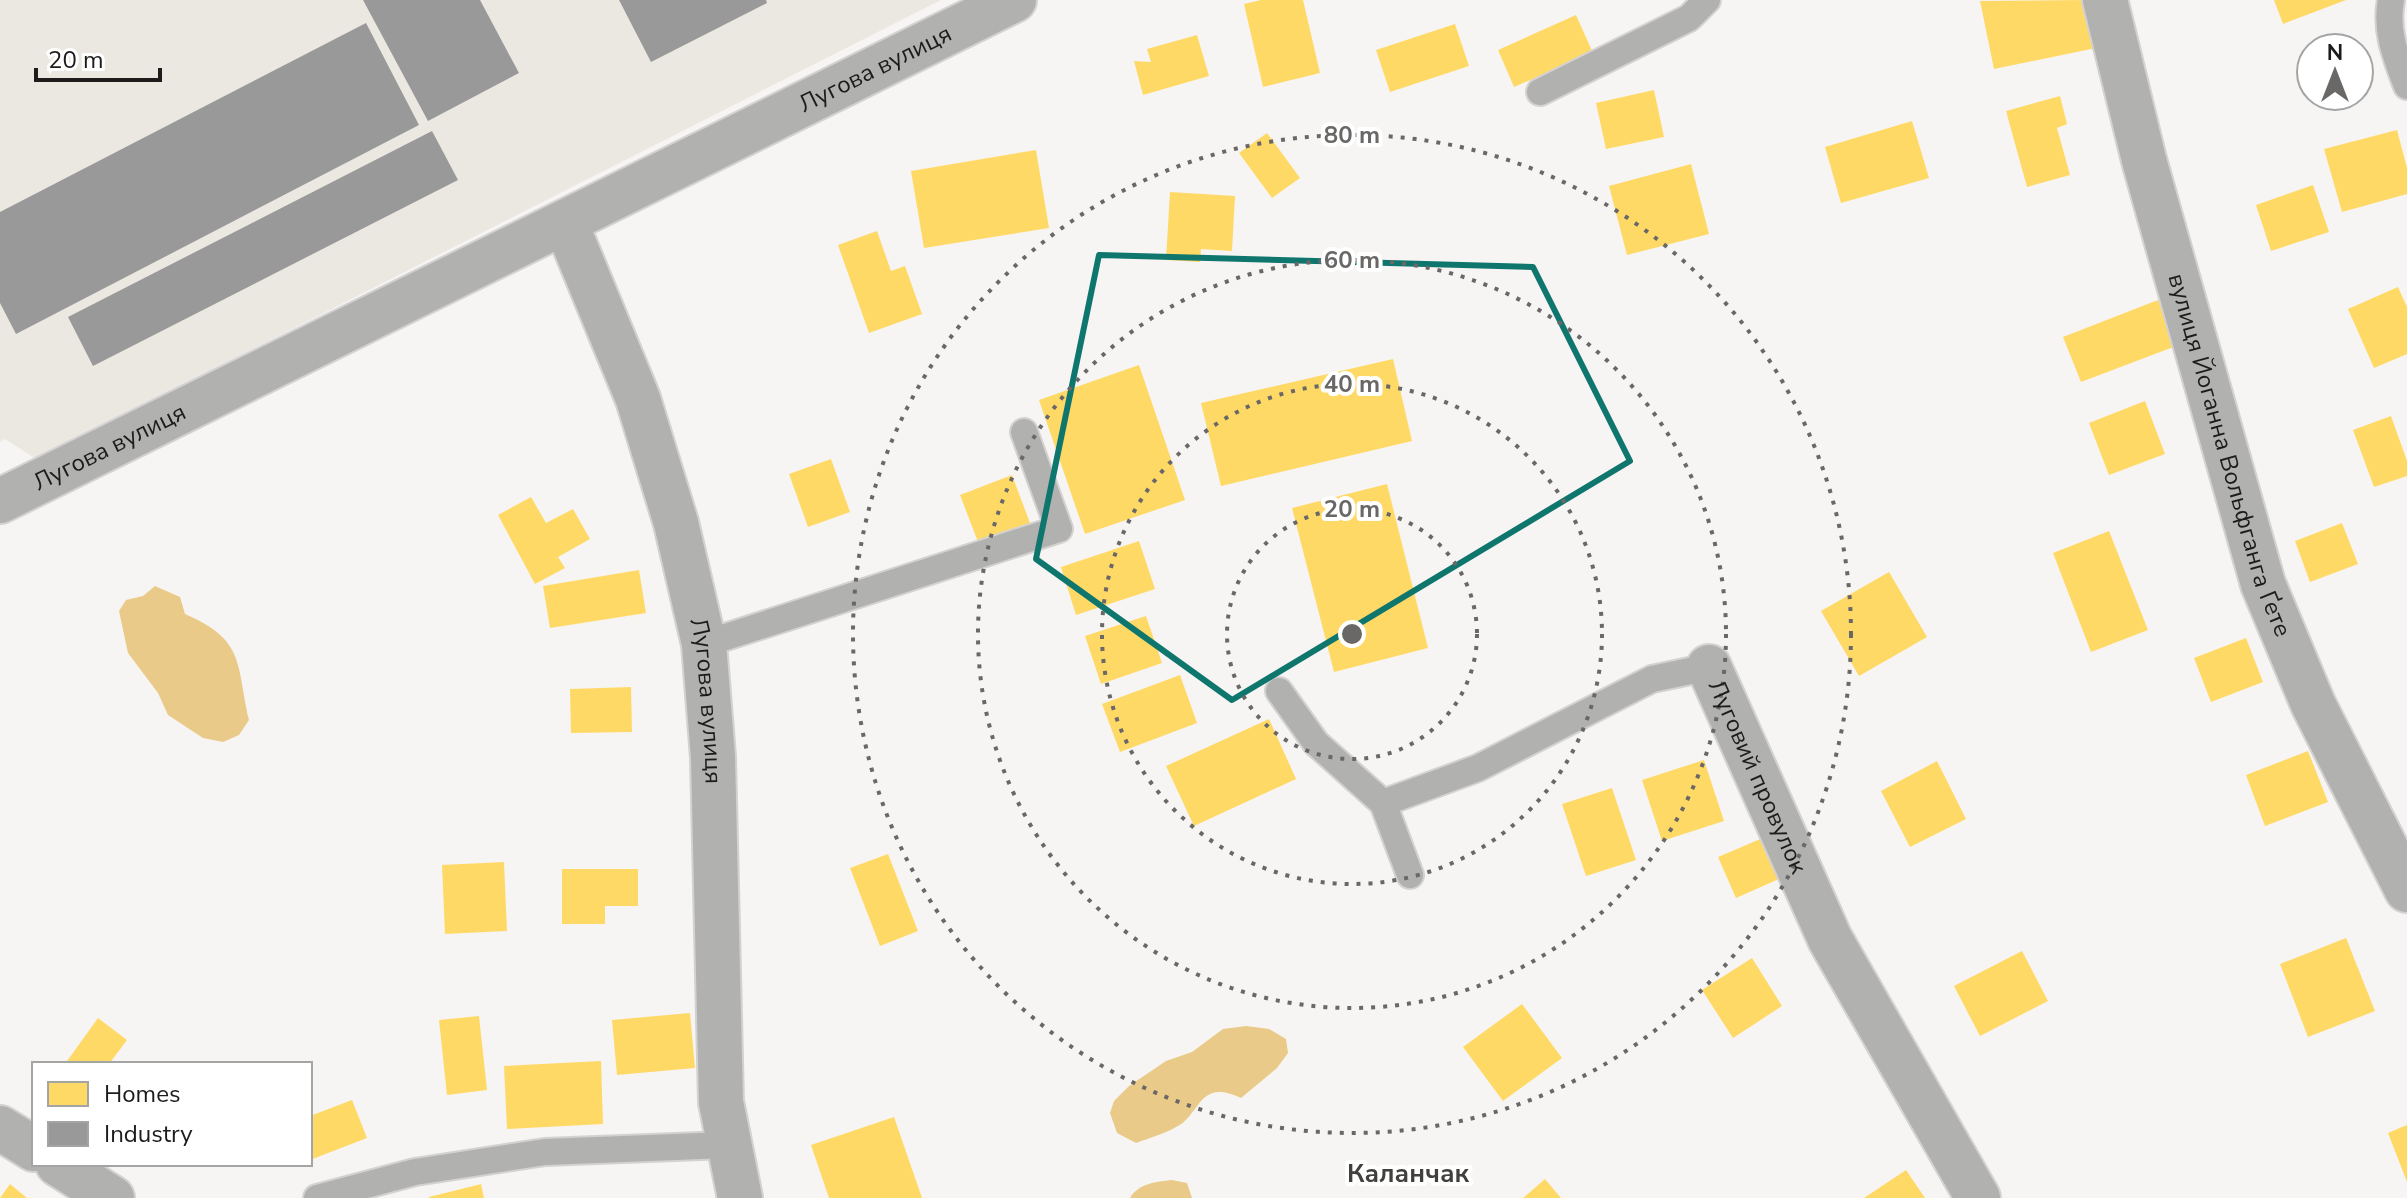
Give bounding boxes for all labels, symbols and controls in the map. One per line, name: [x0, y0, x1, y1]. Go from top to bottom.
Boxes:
street label: Лугова вулиця: [793, 17, 957, 120]
scale bar: [36, 32, 160, 82]
north arrow: [2295, 32, 2375, 112]
text: N: [2327, 38, 2343, 68]
text: 20 m: [48, 44, 104, 76]
text: 80 m: [1324, 119, 1380, 151]
text: 60 m: [1324, 244, 1380, 276]
street label: вулиця Йоганна Вольфганга Ґете: [2161, 270, 2299, 642]
text: 40 m: [1324, 368, 1380, 400]
street label: Лугова вулиця: [28, 396, 191, 498]
text: 20 m: [1324, 493, 1380, 525]
street label: Лугова вулиця: [682, 615, 730, 784]
centre of rings: [1338, 620, 1366, 648]
street label: Луговий провулок: [1701, 675, 1815, 879]
legend: [32, 1062, 312, 1166]
text: Homes: [104, 1078, 180, 1110]
text: Industry: [104, 1118, 193, 1150]
district label: Каланчак: [1347, 1156, 1470, 1191]

